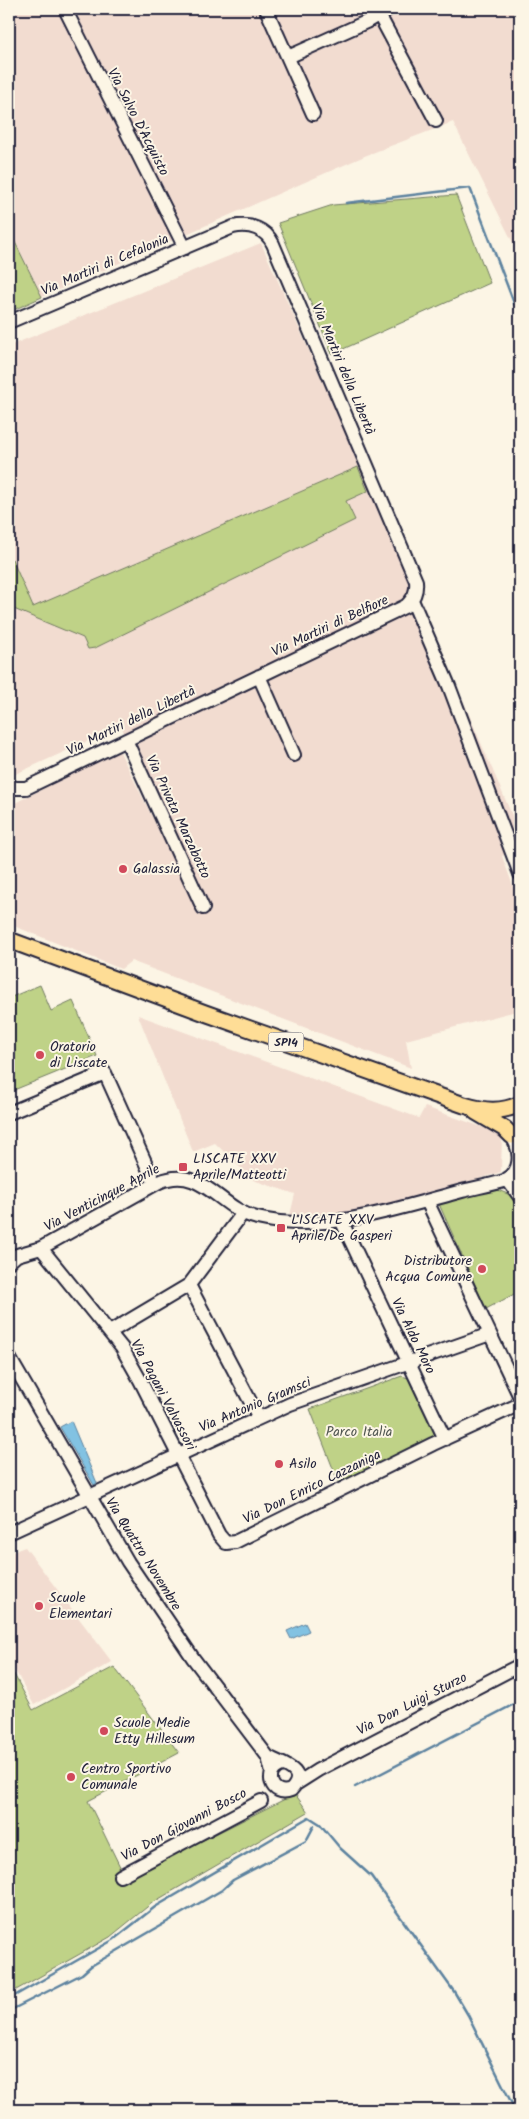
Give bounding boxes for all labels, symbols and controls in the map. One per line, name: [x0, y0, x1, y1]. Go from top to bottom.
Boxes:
street label: Via Salvo D'Acquisto: [101, 64, 175, 180]
street label: Via Martiri di Cefalonia: [38, 228, 172, 302]
street label: Via Martiri della Libertà: [305, 300, 381, 439]
street label: Via Martiri di Belfiore: [268, 589, 393, 663]
street label: Via Martiri della Libertà: [63, 680, 200, 762]
street label: Via Privata Marzabotto: [140, 751, 216, 883]
place label: Galassia: [133, 858, 180, 880]
marker: Galassia: [117, 863, 129, 875]
road number: SP14: [268, 1032, 304, 1052]
place label: Oratorio di Liscate: [50, 1036, 108, 1074]
marker: Oratorio di Liscate: [34, 1049, 46, 1061]
place label: LISCATE XXV Aprile/Matteotti: [193, 1148, 287, 1186]
street label: Via Venticinque Aprile: [40, 1158, 164, 1238]
marker: LISCATE XXV Aprile/Matteotti: [177, 1161, 189, 1173]
place label: LISCATE XXV Aprile/De Gasperi: [291, 1209, 393, 1247]
marker: LISCATE XXV Aprile/De Gasperi: [275, 1222, 287, 1234]
place label: Distributore Acqua Comune: [385, 1250, 473, 1288]
marker: Distributore Acqua Comune: [476, 1263, 488, 1275]
street label: Via Aldo Moro: [385, 1294, 441, 1378]
street label: Via Pagani Valvassori: [124, 1336, 202, 1455]
street label: Via Antonio Gramsci: [196, 1371, 315, 1439]
park label: Parco Italia: [326, 1421, 392, 1443]
street label: Via Don Enrico Cazzaniga: [239, 1444, 385, 1530]
place label: Asilo: [289, 1453, 317, 1475]
marker: Asilo: [273, 1458, 285, 1470]
street label: Via Quattro Novembre: [99, 1493, 187, 1616]
place label: Scuole Elementari: [49, 1587, 112, 1625]
marker: Scuole Elementari: [33, 1600, 45, 1612]
street label: Via Don Luigi Sturzo: [353, 1667, 471, 1741]
place label: Scuole Medie Etty Hillesum: [114, 1712, 195, 1750]
marker: Scuole Medie Etty Hillesum: [98, 1725, 110, 1737]
place label: Centro Sportivo Comunale: [81, 1758, 171, 1796]
marker: Centro Sportivo Comunale: [65, 1771, 77, 1783]
street label: Via Don Giovanni Bosco: [117, 1782, 251, 1868]

